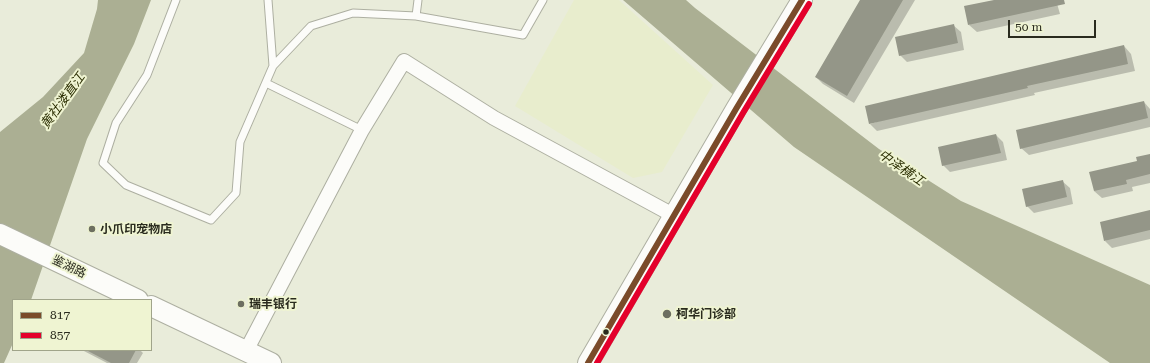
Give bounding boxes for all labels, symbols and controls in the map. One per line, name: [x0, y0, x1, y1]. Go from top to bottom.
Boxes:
scale bar: [1010, 12, 1098, 38]
text: 50 m: [1015, 20, 1042, 34]
water label: 黄社溇直江: [38, 70, 88, 132]
water label: 中泽横江: [875, 147, 927, 189]
place label: 小爪印宠物店: [100, 222, 172, 236]
marker: 小爪印宠物店: [87, 224, 97, 234]
street label: 鉴湖路: [50, 253, 88, 281]
place label: 瑞丰银行: [249, 297, 297, 311]
legend: [12, 299, 152, 351]
marker: 瑞丰银行: [236, 299, 246, 309]
place label: 柯华门诊部: [676, 307, 736, 321]
text: 817: [50, 308, 70, 322]
marker: 柯华门诊部: [661, 308, 673, 320]
unlabelled marker: [601, 327, 611, 337]
text: 857: [50, 328, 70, 342]

